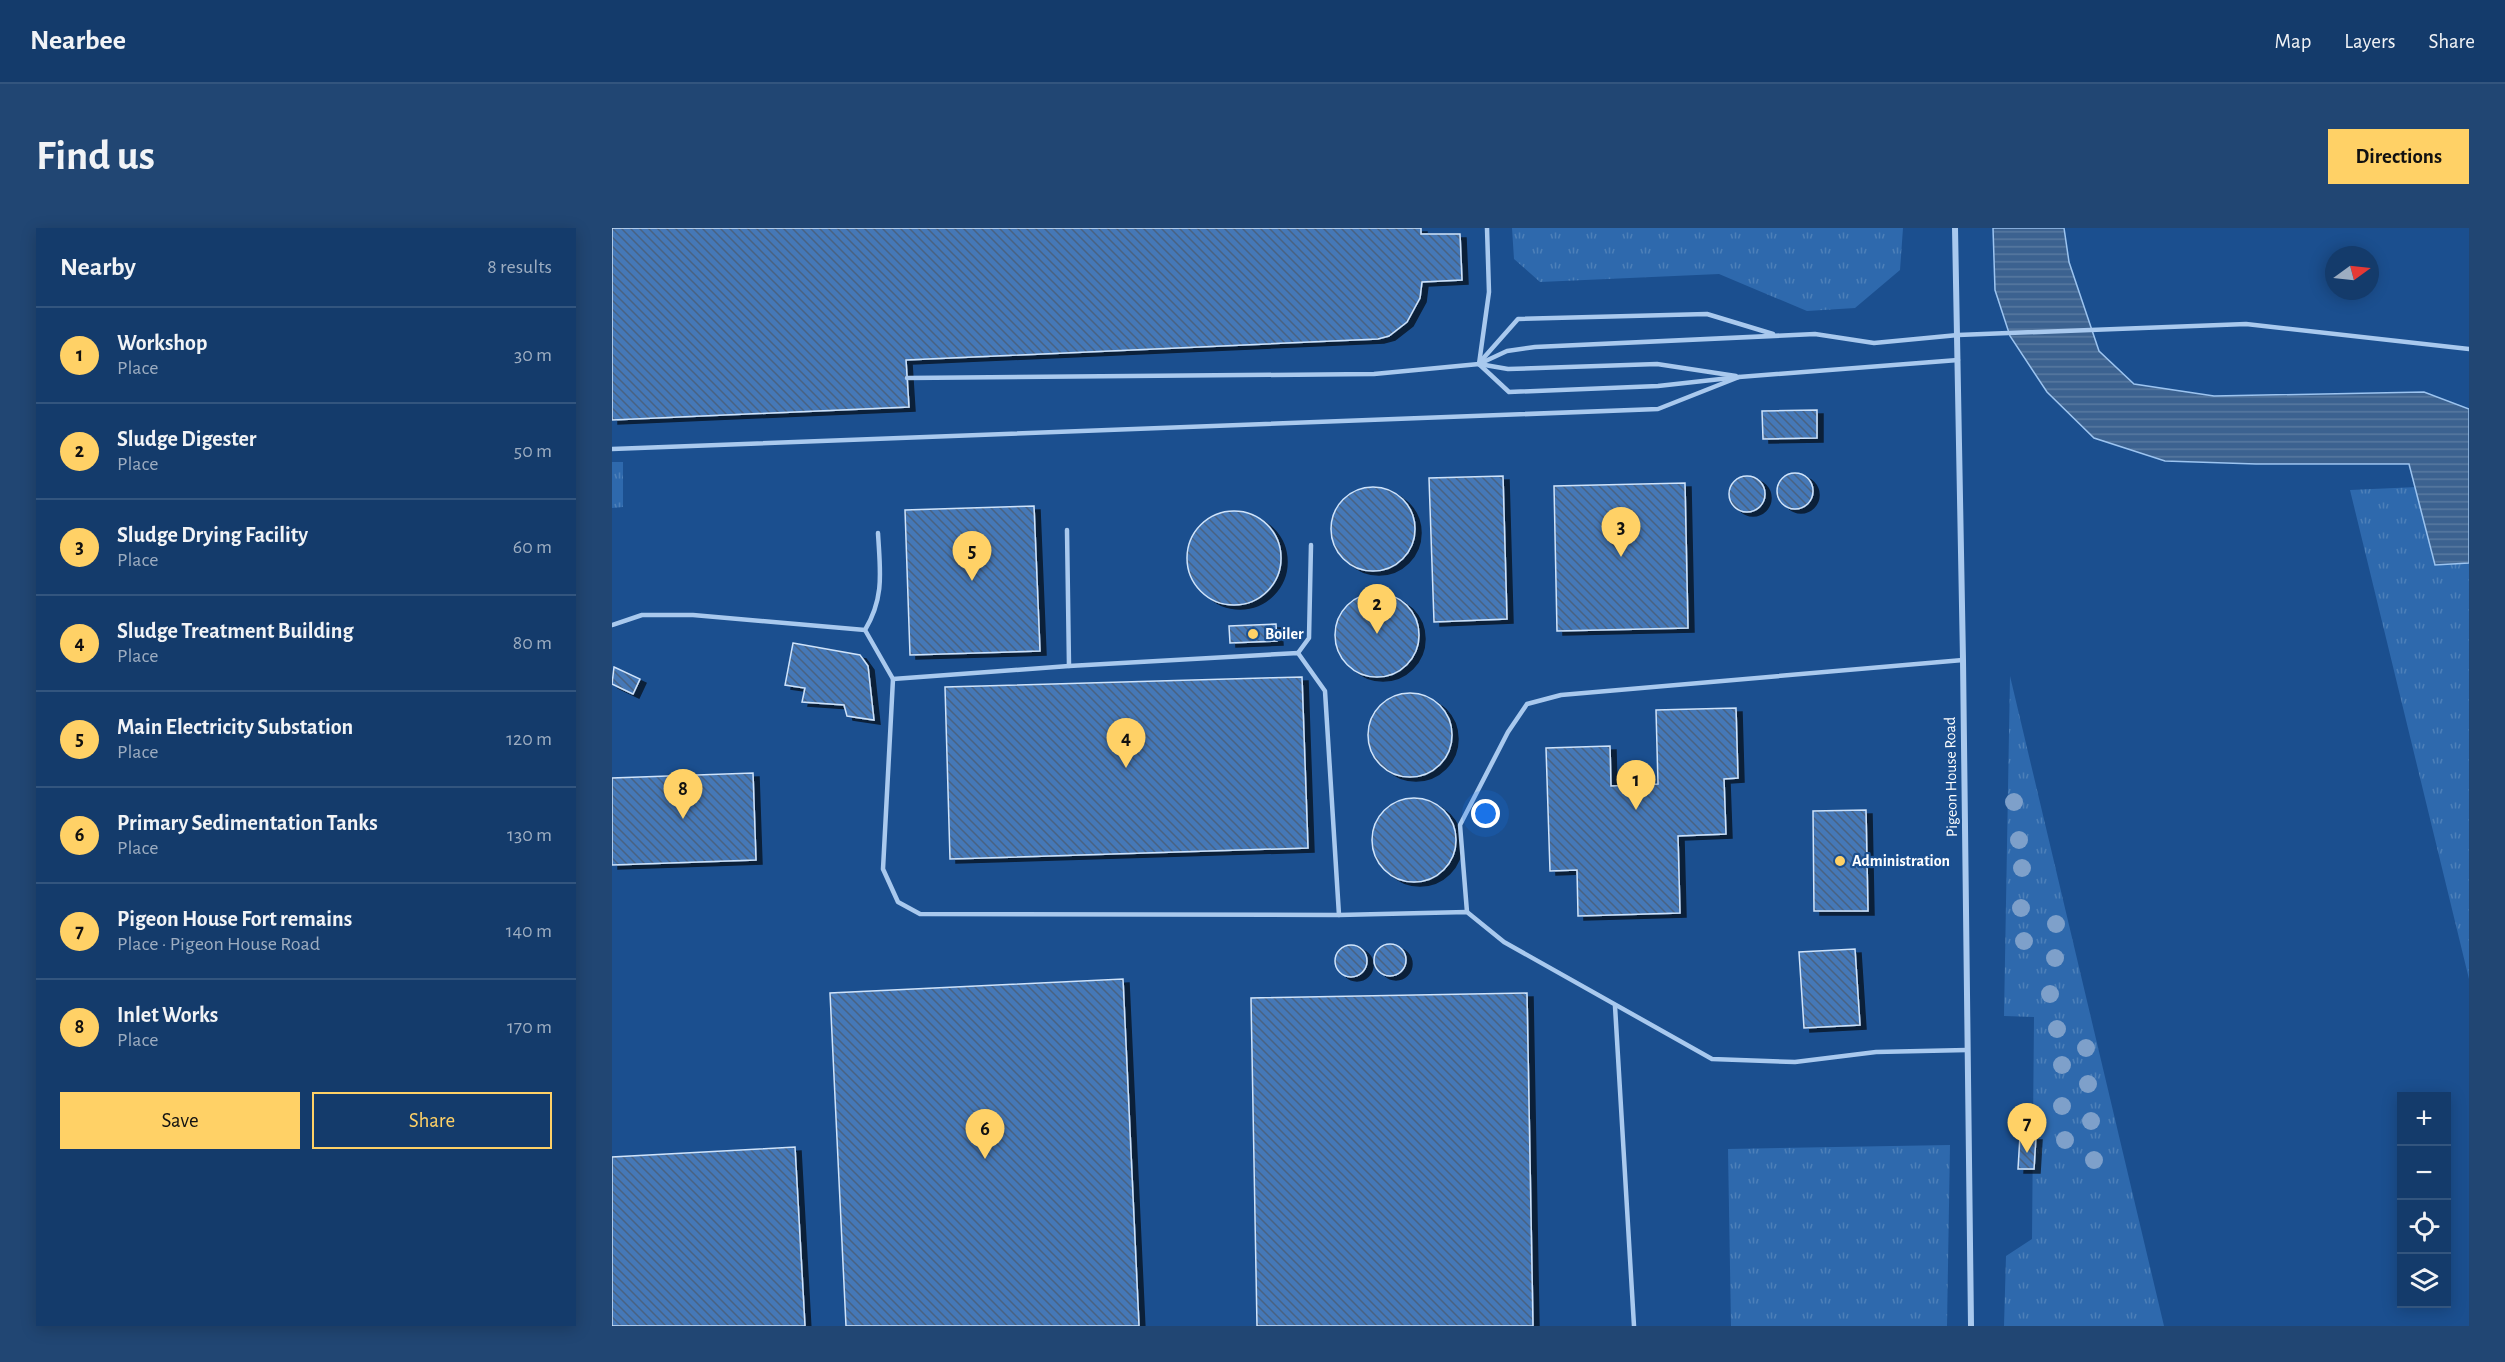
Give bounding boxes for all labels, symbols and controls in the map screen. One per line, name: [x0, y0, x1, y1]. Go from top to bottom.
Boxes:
text: Nearbee: [30, 27, 126, 55]
text: Map: [2275, 31, 2311, 52]
text: Layers: [2344, 31, 2395, 52]
text: Share: [2428, 31, 2475, 52]
button: Directions: [2328, 129, 2469, 184]
text: Find us: [36, 135, 155, 177]
north arrow: [2325, 246, 2379, 300]
text: Nearby: [60, 254, 136, 280]
text: 8 results: [487, 257, 552, 277]
text: Workshop: [117, 332, 207, 354]
text: 1: [76, 345, 83, 365]
text: 30 m: [514, 345, 552, 365]
text: Place: [117, 358, 158, 378]
text: Sludge Digester: [117, 428, 257, 450]
text: 2: [75, 441, 84, 461]
text: 50 m: [514, 441, 552, 461]
text: Place: [117, 454, 158, 474]
pin: 3: [1602, 508, 1640, 557]
text: Sludge Drying Facility: [117, 524, 308, 546]
pin: 5: [952, 532, 992, 581]
text: 3: [75, 537, 84, 557]
text: 60 m: [513, 537, 552, 557]
text: Place: [117, 550, 158, 570]
pin: 2: [1358, 584, 1396, 634]
text: Sludge Treatment Building: [117, 620, 353, 642]
place label: Boiler: [1265, 626, 1304, 642]
marker: Boiler: [1246, 627, 1260, 641]
text: 4: [74, 633, 85, 653]
text: 80 m: [513, 633, 552, 653]
text: Place: [117, 646, 158, 666]
text: Main Electricity Substation: [117, 716, 353, 738]
street label: Pigeon House Road: [1942, 717, 1960, 837]
pin: 4: [1106, 718, 1146, 768]
text: 5: [75, 729, 84, 749]
text: 120 m: [506, 729, 552, 749]
text: Place: [117, 742, 158, 762]
pin: 1: [1616, 760, 1656, 810]
pin: 8: [664, 770, 702, 819]
your location: [1471, 799, 1500, 828]
text: Primary Sedimentation Tanks: [117, 812, 378, 834]
text: 6: [75, 825, 84, 845]
text: 130 m: [507, 825, 552, 845]
text: Place: [117, 838, 158, 858]
place label: Administration: [1852, 853, 1950, 869]
marker: Administration: [1833, 854, 1847, 868]
text: Pigeon House Fort remains: [117, 908, 352, 930]
text: 7: [75, 921, 84, 941]
text: 140 m: [506, 921, 552, 941]
text: Place · Pigeon House Road: [117, 934, 320, 954]
text: Inlet Works: [117, 1004, 218, 1026]
text: 8: [75, 1017, 84, 1037]
text: 170 m: [507, 1017, 552, 1037]
text: Place: [117, 1030, 158, 1050]
button: Save: [60, 1092, 300, 1149]
button: Share: [312, 1092, 552, 1149]
map controls: [2397, 1092, 2451, 1308]
button: +: [2397, 1092, 2451, 1146]
pin: 7: [2008, 1104, 2046, 1153]
pin: 6: [966, 1110, 1004, 1159]
button: −: [2397, 1146, 2451, 1200]
button: locate: [2397, 1200, 2451, 1254]
button: layers: [2397, 1254, 2451, 1308]

